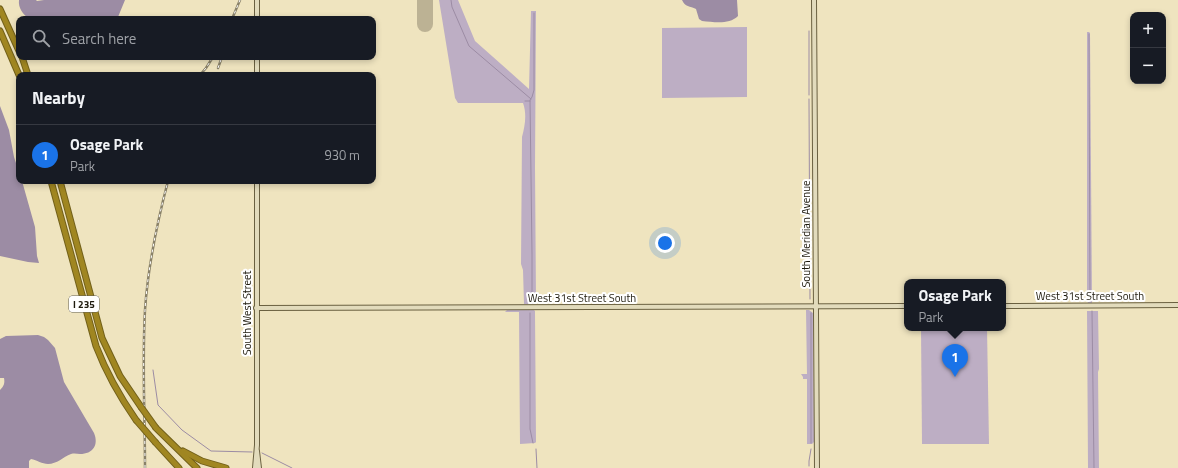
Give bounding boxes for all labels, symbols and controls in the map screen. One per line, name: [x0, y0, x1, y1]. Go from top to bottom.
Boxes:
map controls: [1130, 12, 1166, 84]
button: +: [1130, 12, 1166, 48]
search box: [16, 16, 376, 60]
icon: search: [30, 27, 52, 49]
text: Search here: [62, 27, 136, 50]
button: −: [1130, 48, 1166, 84]
text: Nearby: [32, 85, 85, 111]
text: Osage Park: [70, 133, 143, 156]
text: 1: [41, 145, 49, 165]
text: 930 m: [324, 145, 360, 165]
text: Park: [70, 156, 95, 176]
street label: South Meridian Avenue: [798, 180, 814, 288]
your location: [655, 233, 675, 253]
street label: South West Street: [239, 271, 255, 355]
popup: [904, 279, 1006, 331]
text: Osage Park: [918, 284, 992, 307]
street label: West 31st Street South: [1036, 288, 1144, 304]
street label: West 31st Street South: [528, 290, 636, 306]
road number: I 235: [69, 296, 99, 312]
text: Park: [918, 307, 943, 327]
pin: 1: [942, 344, 968, 377]

